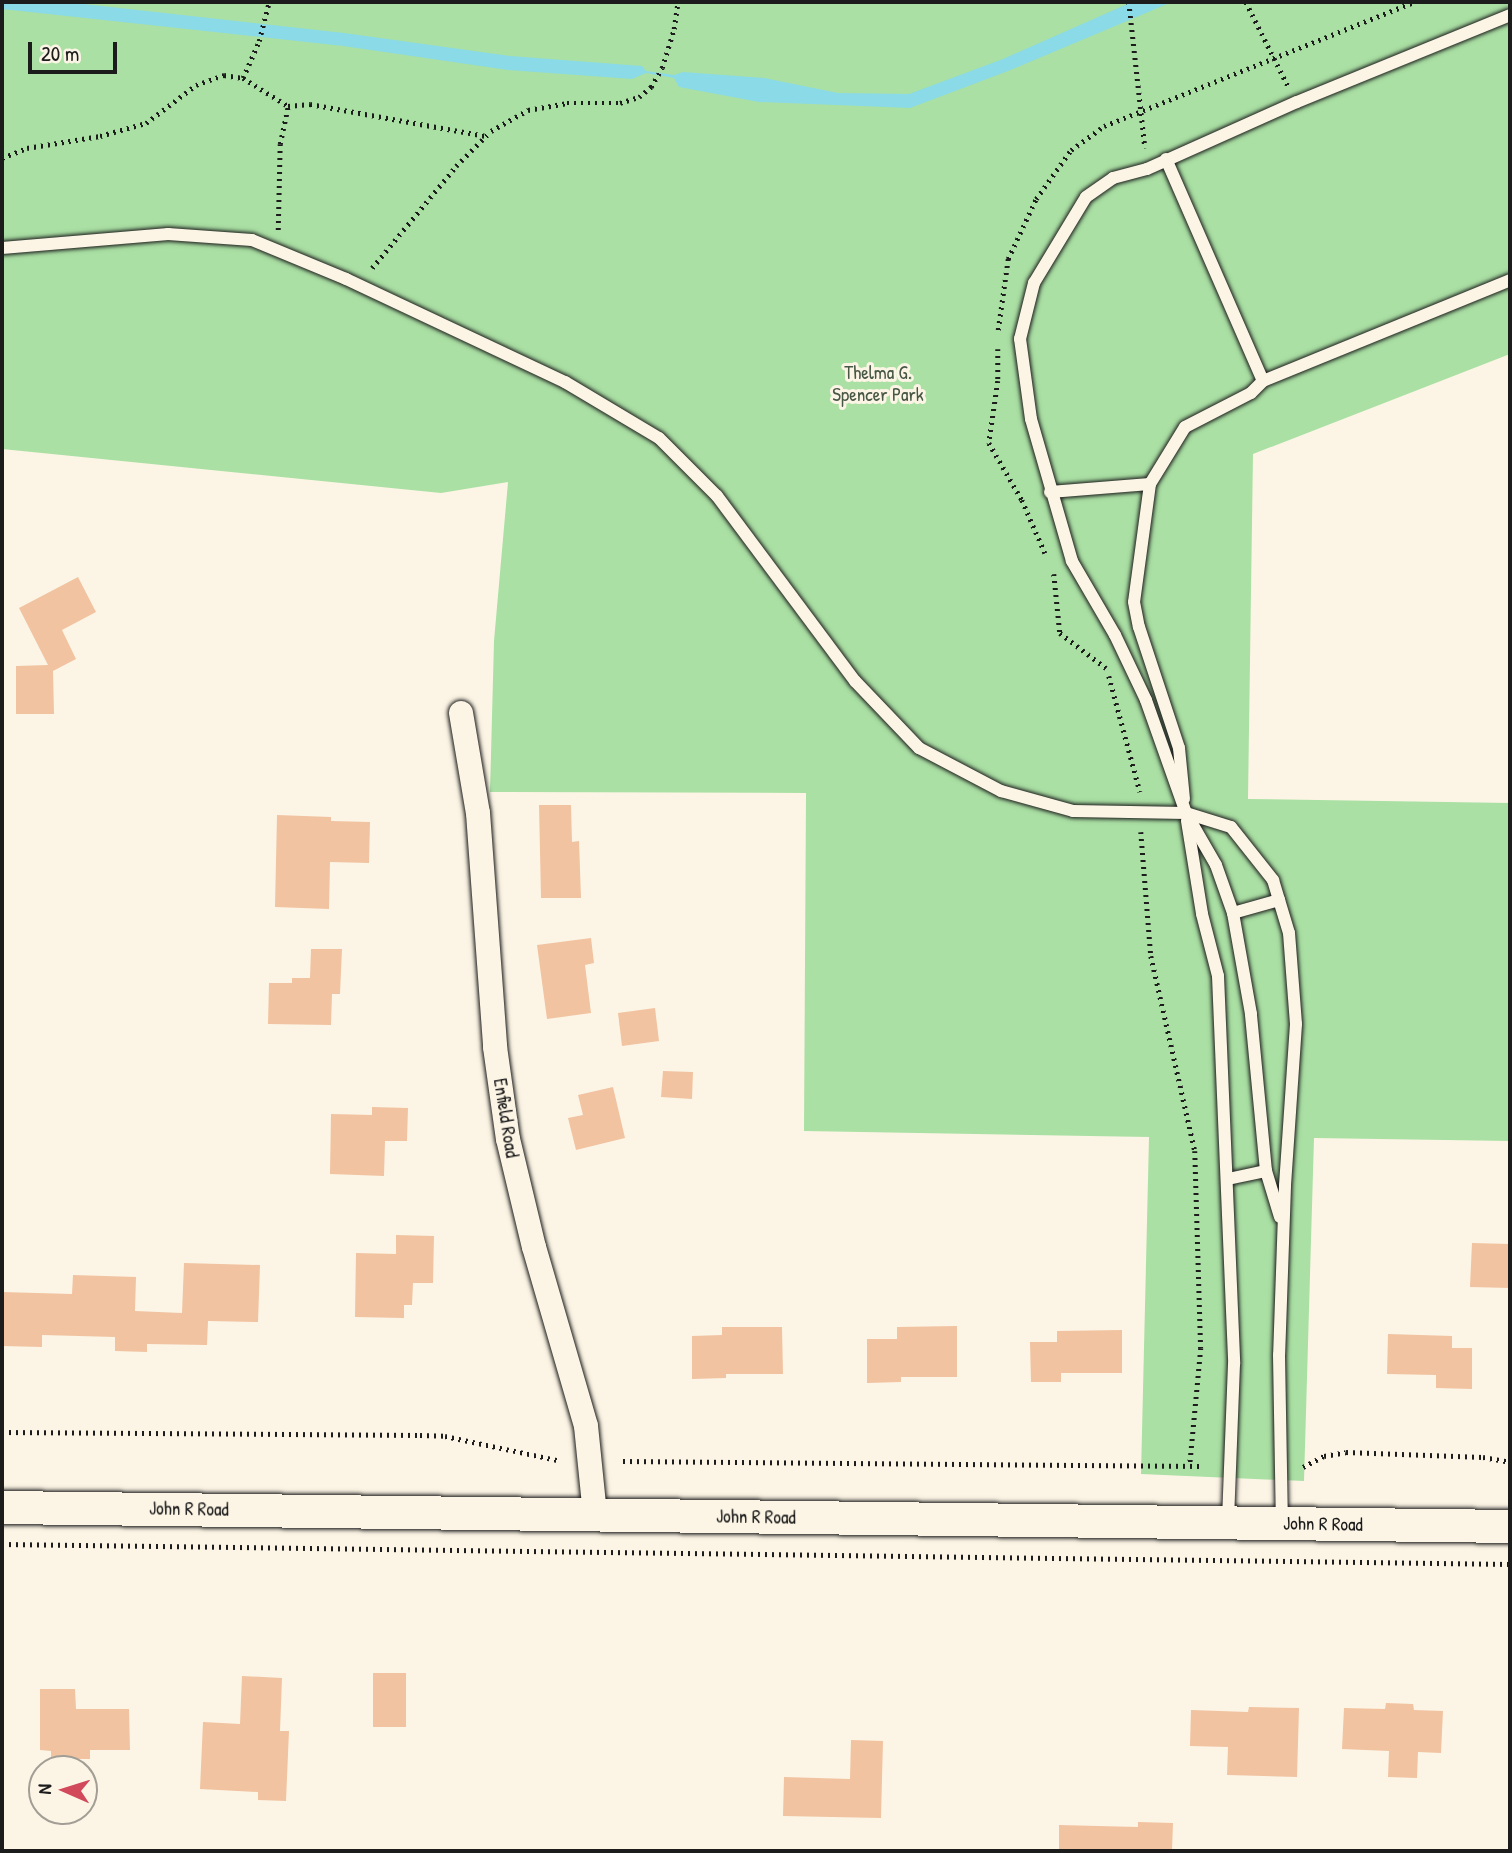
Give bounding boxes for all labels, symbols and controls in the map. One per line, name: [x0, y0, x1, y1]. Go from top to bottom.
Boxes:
scale bar: [32, 28, 121, 72]
text: 20 m: [41, 39, 79, 68]
park label: Thelma G. Spencer Park: [832, 362, 924, 406]
street label: Enfield Road: [488, 1077, 524, 1159]
street label: John R Road: [149, 1497, 229, 1521]
street label: John R Road: [716, 1505, 796, 1529]
street label: John R Road: [1283, 1512, 1363, 1536]
north arrow: [28, 1755, 98, 1825]
text: N: [31, 1783, 57, 1795]

